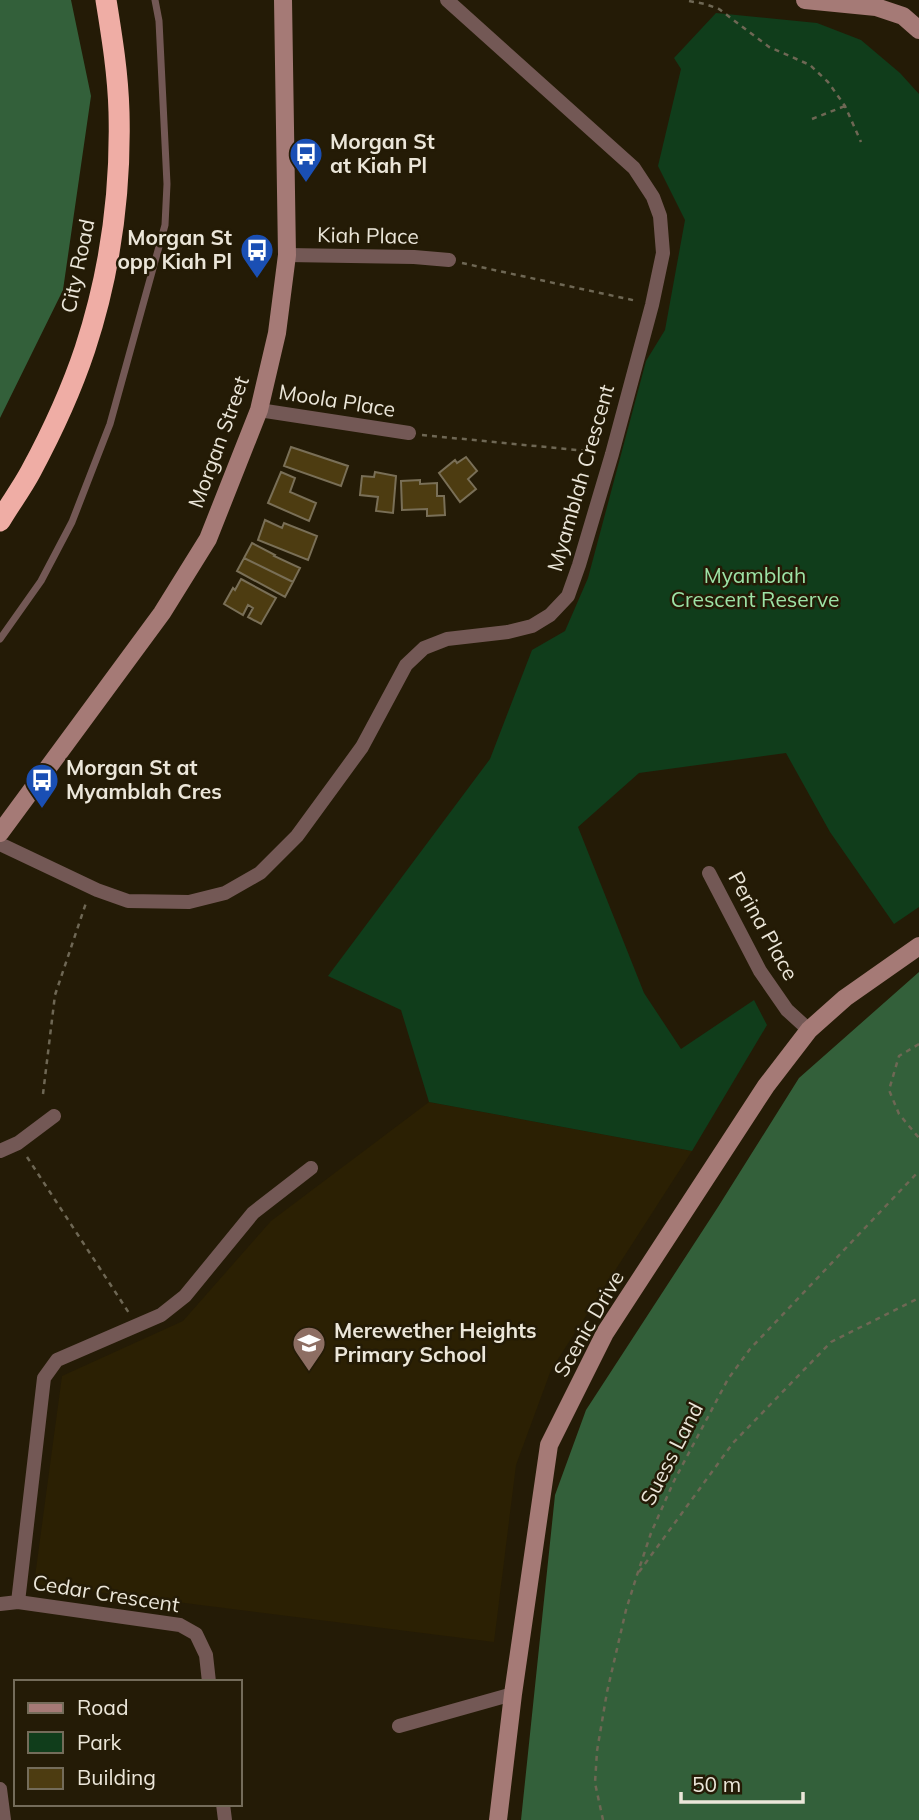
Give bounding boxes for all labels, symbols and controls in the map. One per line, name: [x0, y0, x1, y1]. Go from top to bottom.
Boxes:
place label: Morgan St at Kiah Pl: [330, 128, 435, 178]
bus stop icon: Morgan St at Kiah Pl: [287, 135, 325, 184]
street label: City Road: [54, 217, 100, 315]
street label: Kiah Place: [317, 221, 419, 249]
place label: Morgan St opp Kiah Pl: [117, 224, 232, 274]
bus stop icon: Morgan St opp Kiah Pl: [238, 231, 276, 280]
street label: Morgan Street: [182, 372, 254, 511]
street label: Moola Place: [277, 378, 397, 422]
street label: Myamblah Crescent: [541, 381, 619, 574]
park label: Myamblah Crescent Reserve: [671, 562, 839, 612]
place label: Morgan St at Myamblah Cres: [66, 754, 222, 804]
bus stop icon: Morgan St at Myamblah Cres: [23, 761, 61, 810]
street label: Perina Place: [723, 867, 804, 985]
street label: Scenic Drive: [547, 1266, 629, 1381]
place label: Merewether Heights Primary School: [334, 1317, 537, 1367]
school or university icon: Merewether Heights Primary School: [290, 1324, 328, 1373]
street label: Suess Land: [634, 1398, 708, 1509]
street label: Cedar Crescent: [31, 1569, 181, 1617]
legend: [14, 1680, 242, 1806]
text: Road: [77, 1694, 128, 1720]
text: Park: [77, 1729, 121, 1755]
scale bar: [681, 1760, 804, 1804]
text: Building: [77, 1764, 156, 1790]
text: 50 m: [692, 1771, 741, 1797]

